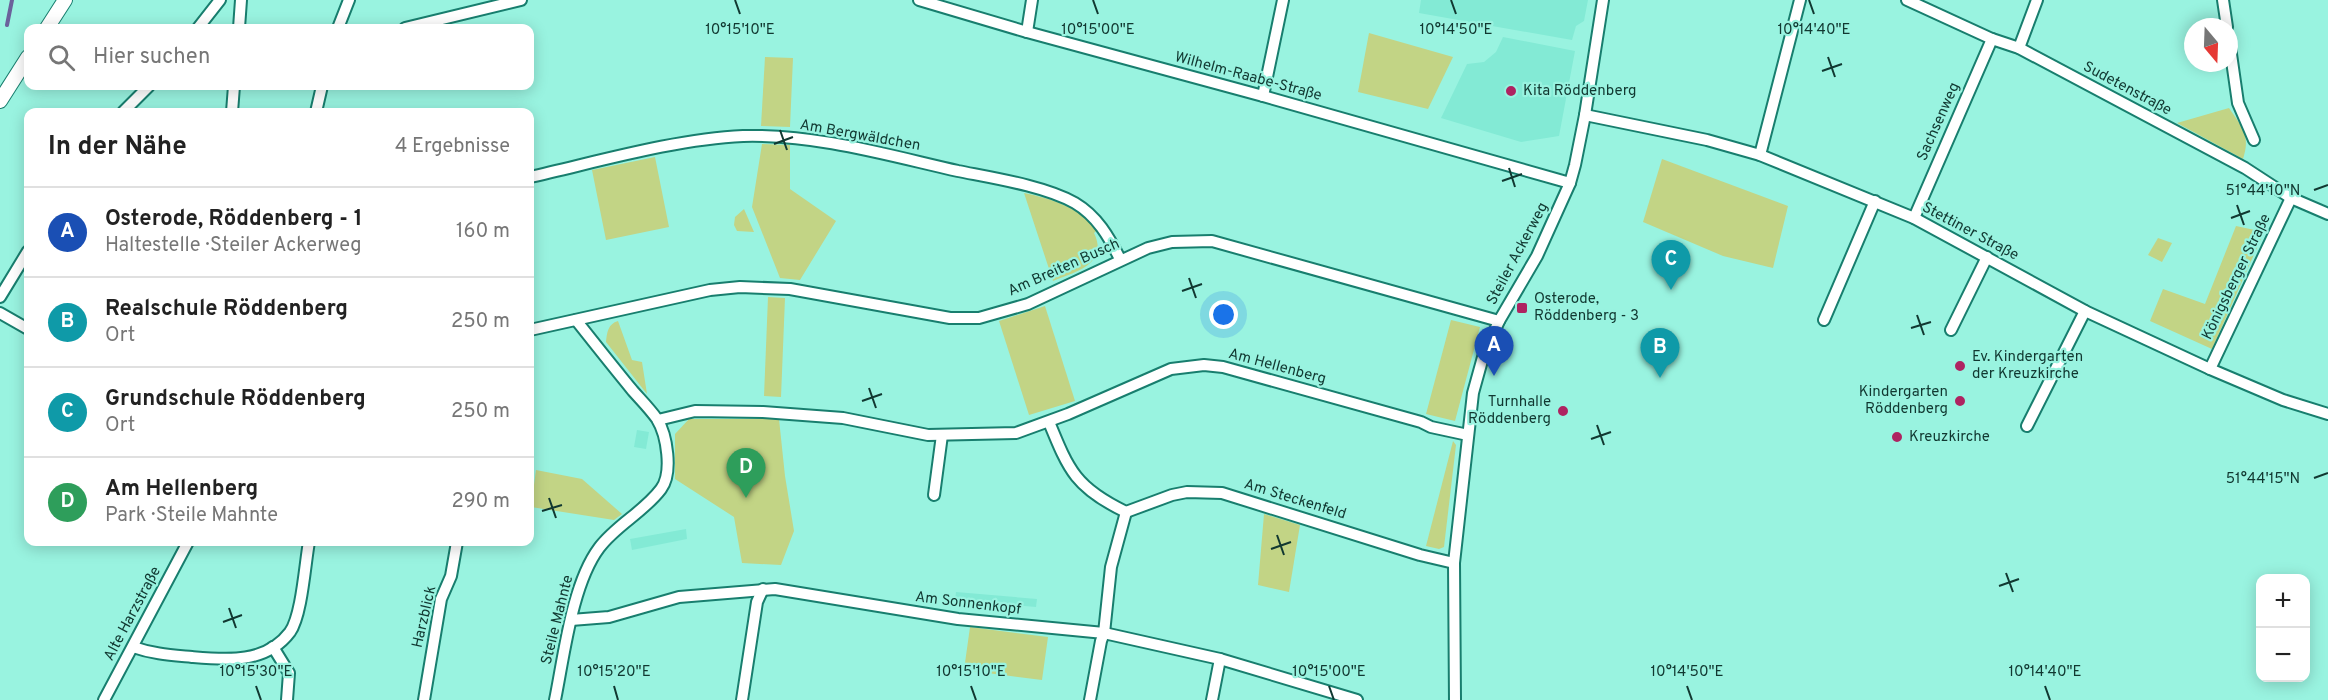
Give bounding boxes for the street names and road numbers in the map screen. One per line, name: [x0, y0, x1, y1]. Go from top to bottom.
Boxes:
street label: Wilhelm-Raabe-Straße: [1172, 48, 1324, 106]
street label: Sudetenstraße: [2079, 58, 2175, 120]
street label: Sachsenweg: [1913, 80, 1965, 164]
street label: Am Bergwäldchen: [798, 116, 922, 156]
street label: Steiler Ackerweg: [1483, 199, 1553, 309]
street label: Stettiner Straße: [1918, 199, 2022, 265]
street label: Königsberger Straße: [2198, 211, 2276, 343]
street label: Am Breiten Busch: [1005, 235, 1123, 301]
street label: Am Hellenberg: [1226, 345, 1328, 389]
street label: Am Steckenfeld: [1242, 475, 1348, 525]
street label: Alte Harzstraße: [100, 564, 166, 664]
street label: Steile Mahnte: [538, 573, 578, 667]
street label: Harzblick: [409, 584, 441, 650]
street label: Am Sonnenkopf: [914, 588, 1022, 620]

